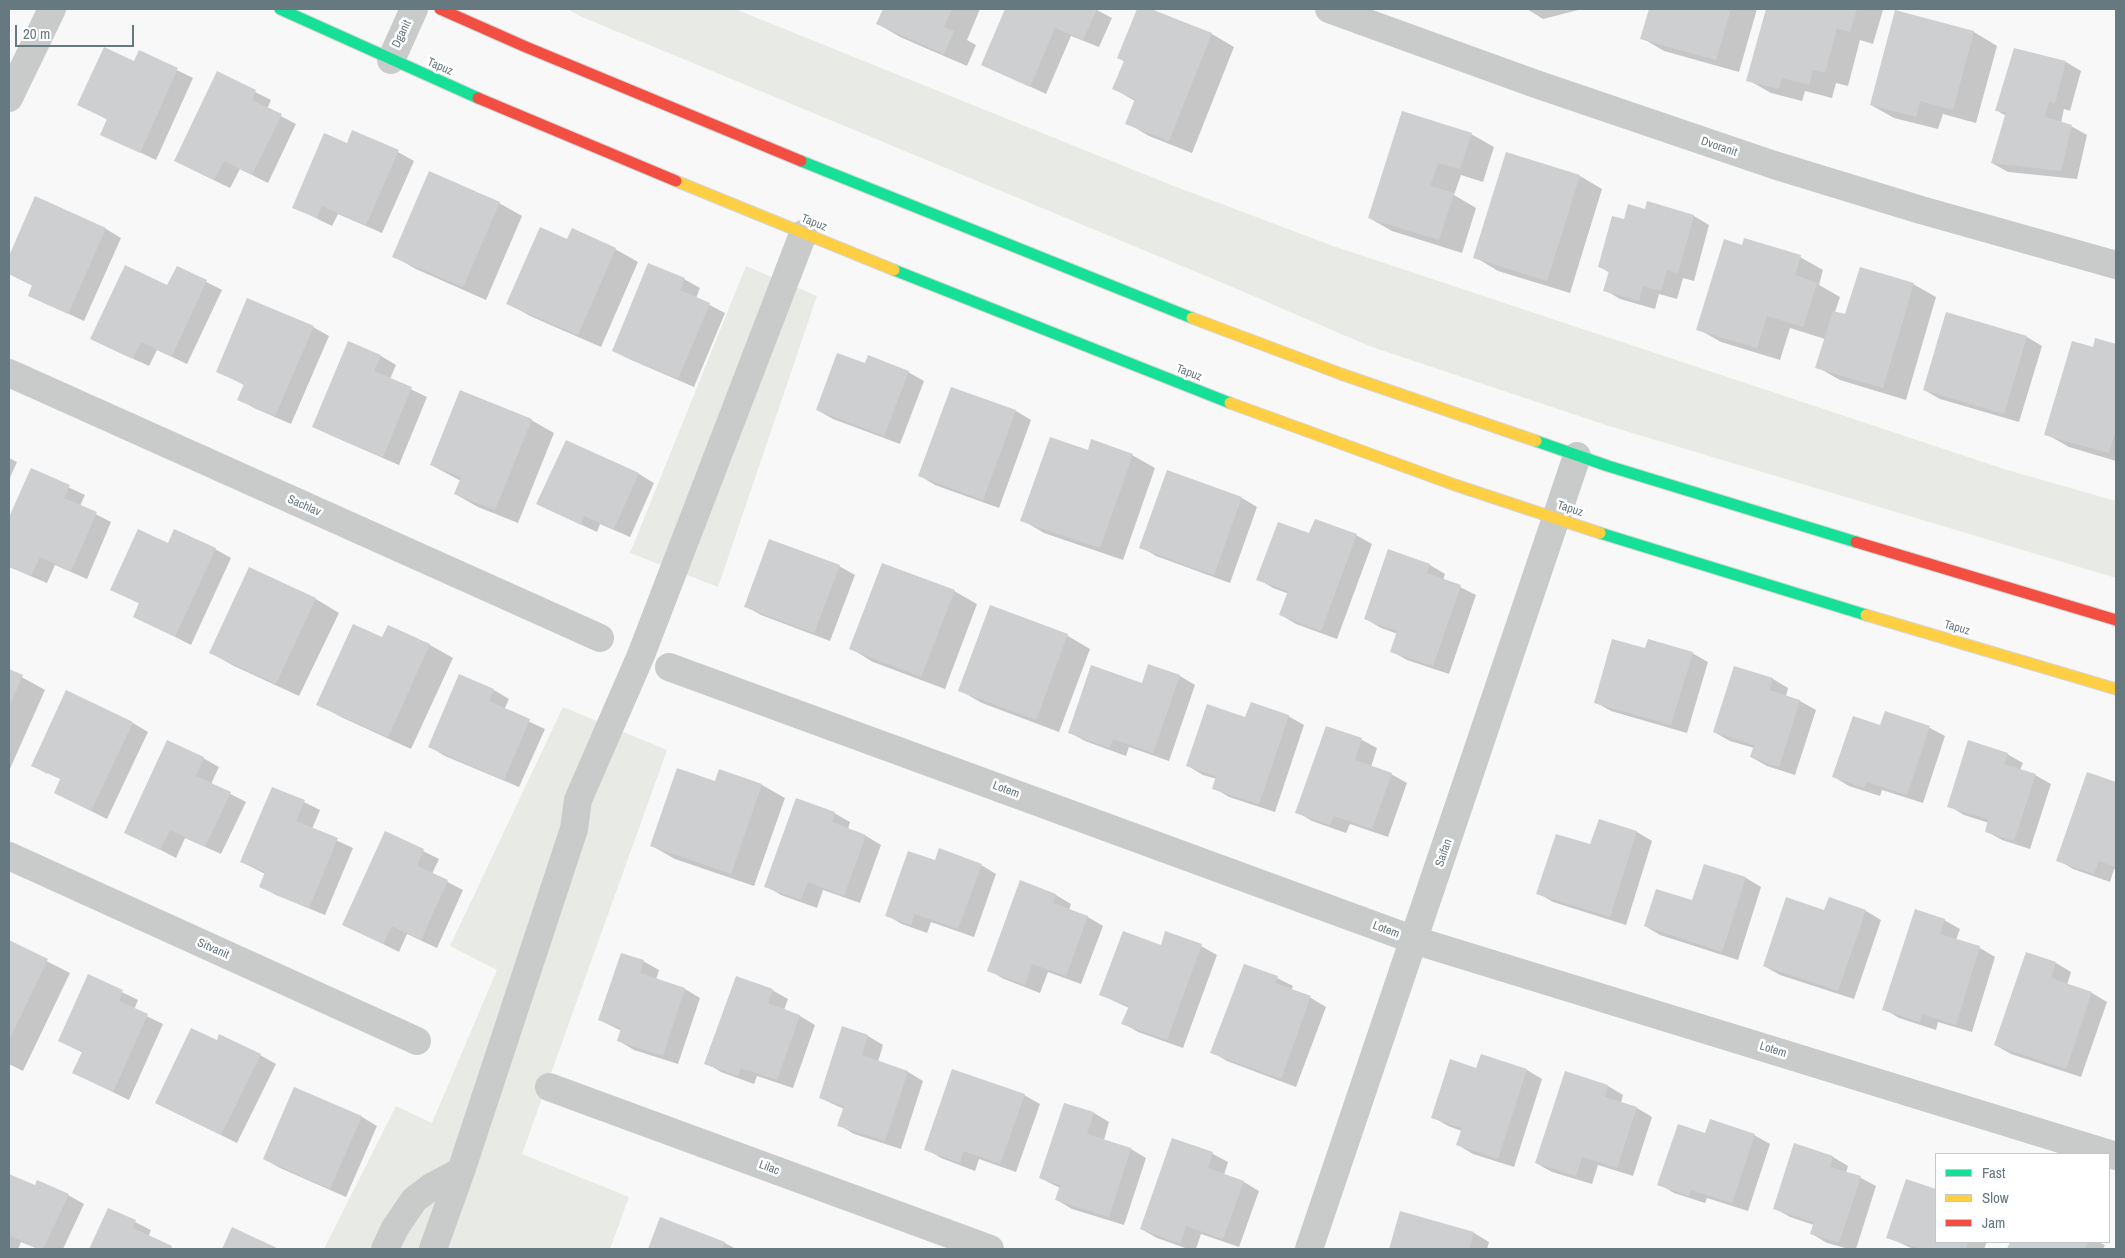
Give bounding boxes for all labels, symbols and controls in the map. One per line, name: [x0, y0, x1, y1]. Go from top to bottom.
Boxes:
scale bar: [18, 15, 136, 47]
street label: Dganit: [389, 18, 415, 50]
text: 20 m: [23, 23, 50, 44]
street label: Tapuz: [425, 55, 455, 79]
street label: Dvoranit: [1699, 134, 1739, 160]
street label: Tapuz: [799, 211, 829, 235]
street label: Tapuz: [1174, 362, 1204, 384]
street label: Sachlav: [285, 492, 323, 520]
street label: Tapuz: [1555, 498, 1585, 520]
street label: Tapuz: [1942, 617, 1972, 639]
street label: Lotem: [991, 779, 1021, 801]
street label: Saifan: [1433, 837, 1455, 869]
street label: Lotem: [1371, 919, 1401, 941]
street label: Sitvanit: [195, 936, 231, 962]
street label: Lotem: [1758, 1039, 1788, 1061]
legend: [1935, 1153, 2110, 1243]
street label: Lilac: [757, 1158, 781, 1178]
text: Fast: [1982, 1162, 2005, 1183]
text: Slow: [1982, 1187, 2009, 1208]
text: Jam: [1982, 1212, 2005, 1233]

